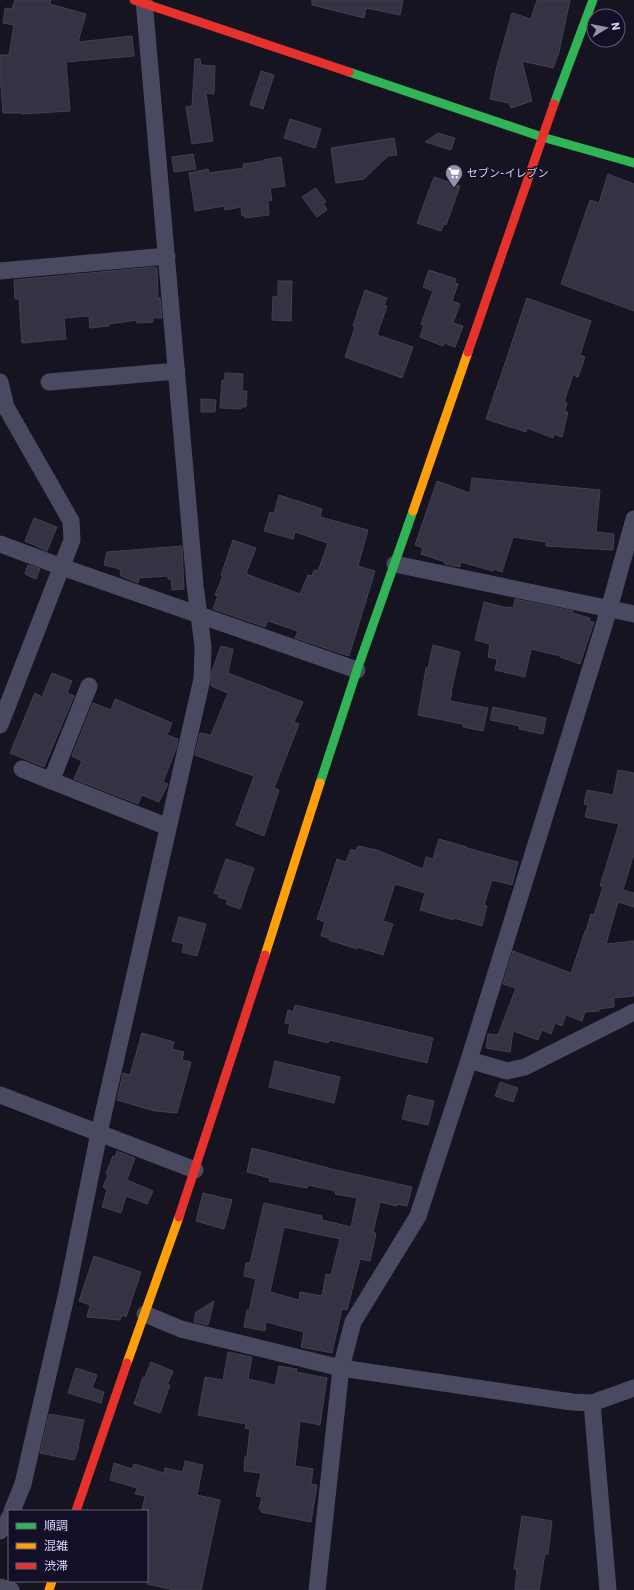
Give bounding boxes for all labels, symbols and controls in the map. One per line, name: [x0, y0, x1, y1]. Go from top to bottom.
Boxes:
north arrow: [586, 8, 626, 48]
text: N: [608, 21, 623, 31]
supermarket icon: セブン-イレブン: [444, 163, 464, 188]
place label: セブン-イレブン: [467, 166, 548, 180]
legend: [8, 1510, 148, 1582]
text: 順調: [44, 1518, 68, 1533]
text: 混雑: [44, 1538, 68, 1553]
text: 渋滞: [44, 1558, 68, 1573]

